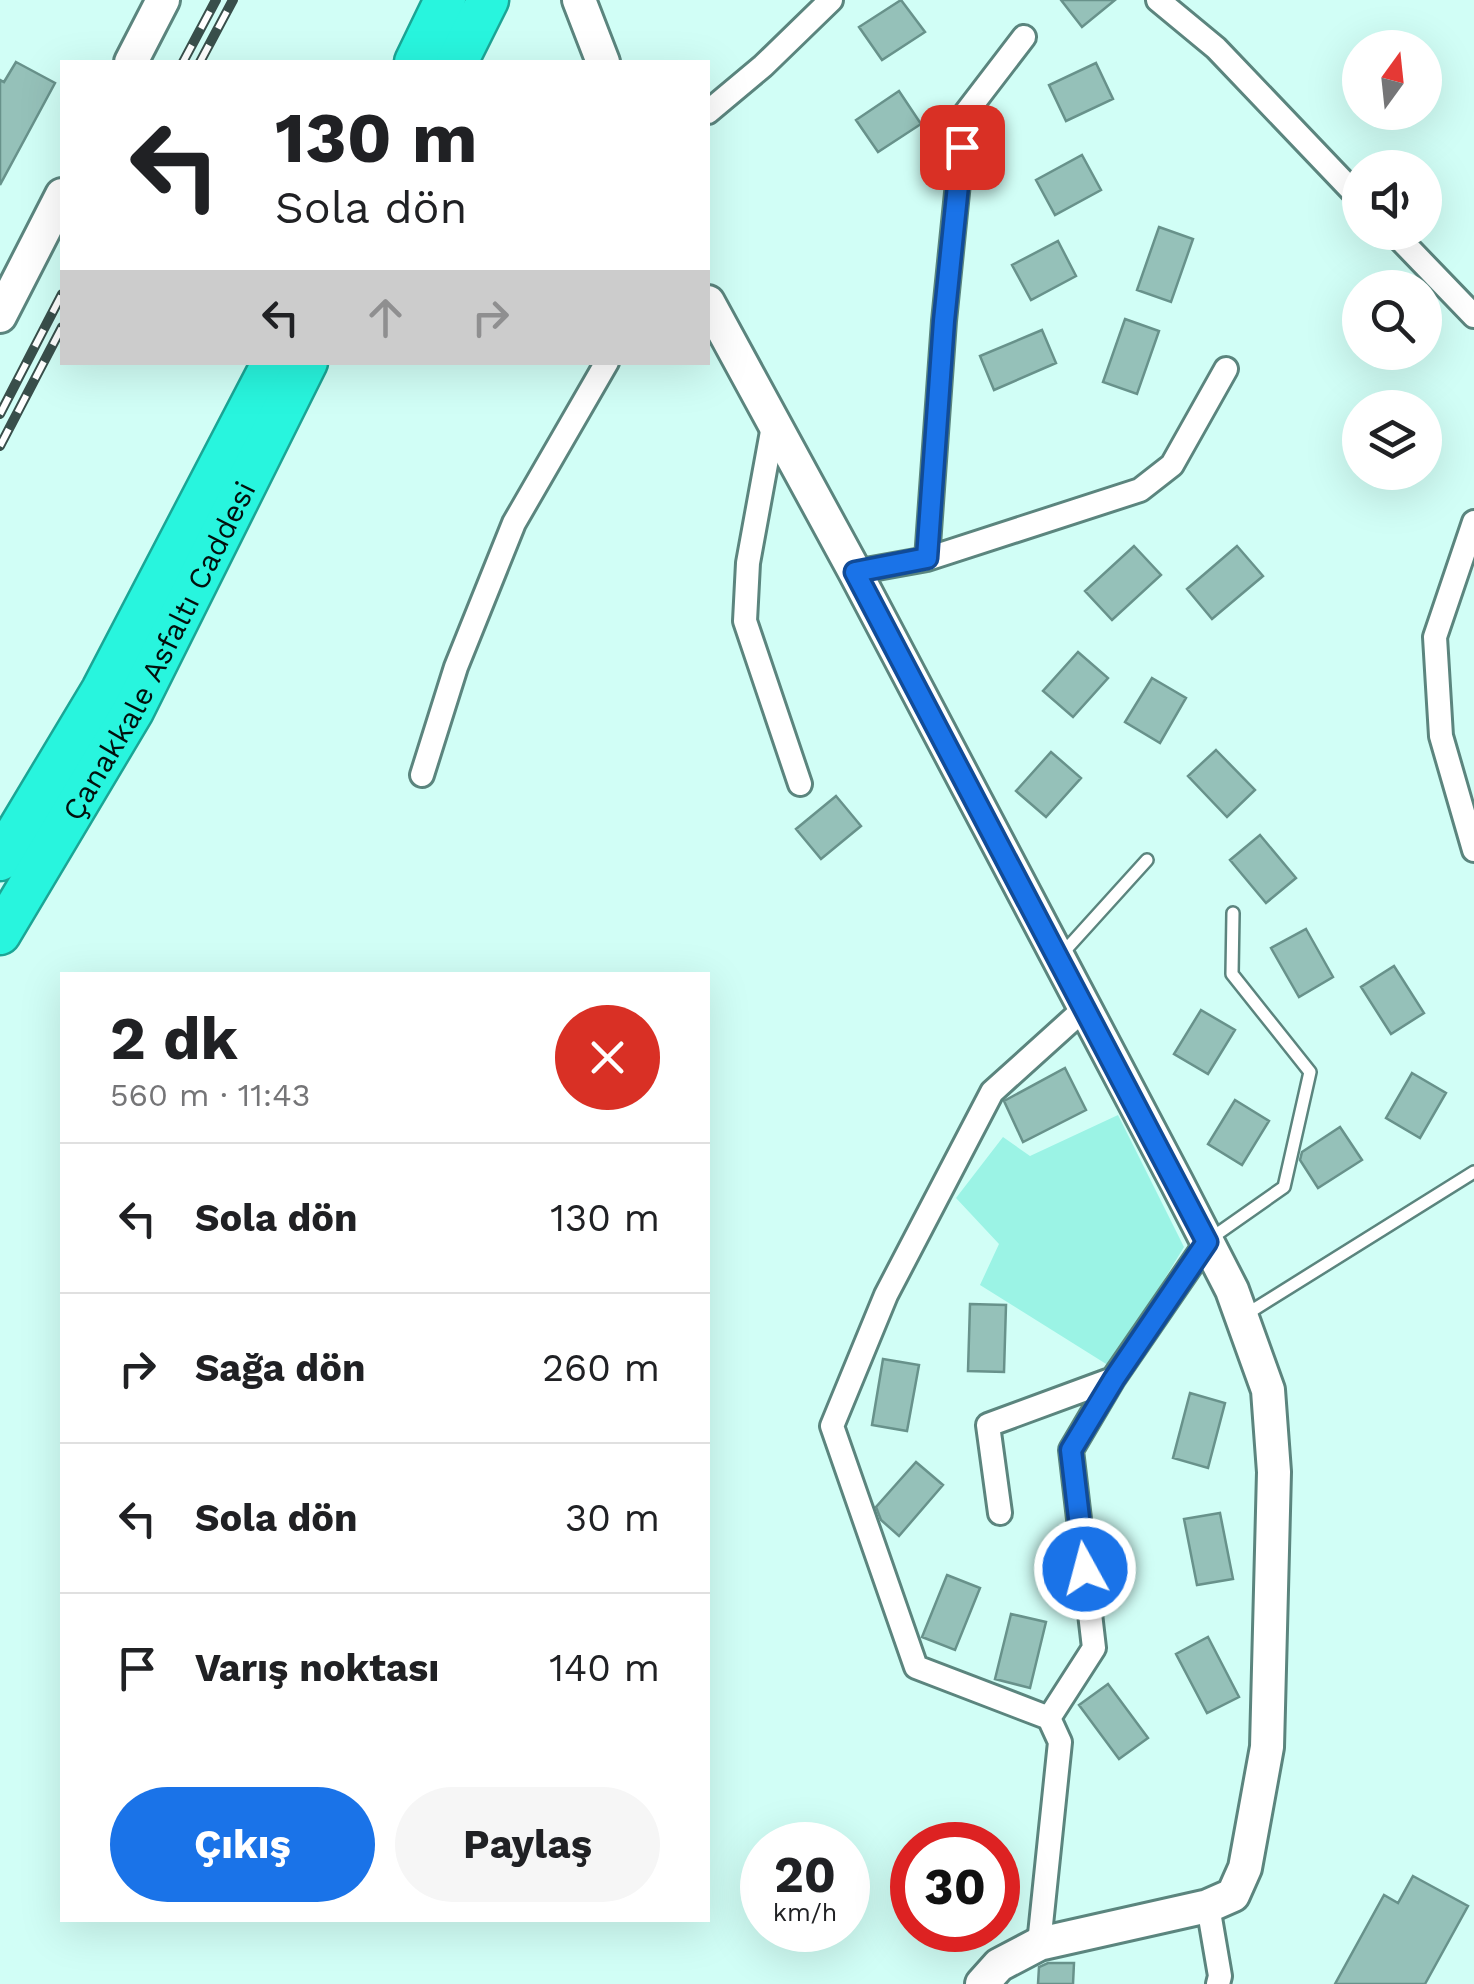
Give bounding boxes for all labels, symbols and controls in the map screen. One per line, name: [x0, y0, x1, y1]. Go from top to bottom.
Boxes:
north arrow: [1342, 30, 1442, 130]
map controls: [1342, 30, 1442, 490]
text: 130 m: [275, 97, 478, 179]
icon: left: [110, 100, 240, 230]
pin: [920, 105, 1005, 190]
icon: arrive: [935, 120, 990, 175]
button: sound: [1342, 150, 1442, 250]
text: Sola dön: [275, 181, 467, 234]
button: search: [1342, 270, 1442, 370]
icon: left: [253, 290, 308, 345]
icon: ahead: [358, 290, 413, 345]
icon: right: [463, 290, 518, 345]
button: layers: [1342, 390, 1442, 490]
street label: Çanakkale Asfaltı Caddesi: [55, 475, 262, 826]
text: 2 dk: [110, 1003, 238, 1074]
button: close: [555, 1005, 660, 1110]
text: 560 m · 11:43: [110, 1076, 310, 1114]
icon: left: [110, 1191, 165, 1246]
text: Sola dön: [195, 1196, 358, 1240]
text: 130 m: [550, 1196, 660, 1240]
icon: right: [110, 1341, 165, 1396]
text: Sağa dön: [195, 1346, 366, 1390]
text: 260 m: [542, 1346, 660, 1390]
icon: left: [110, 1491, 165, 1546]
text: Sola dön: [195, 1496, 358, 1540]
text: 30 m: [565, 1496, 660, 1540]
position arrow: [1033, 1517, 1137, 1621]
icon: arrive: [110, 1641, 165, 1696]
text: Varış noktası: [195, 1646, 439, 1690]
text: 140 m: [549, 1646, 660, 1690]
button: Çıkış: [110, 1787, 375, 1902]
button: Paylaş: [395, 1787, 660, 1902]
speed limit sign: 30: [890, 1822, 1020, 1952]
text: 20: [774, 1845, 836, 1904]
text: km/h: [773, 1898, 837, 1927]

